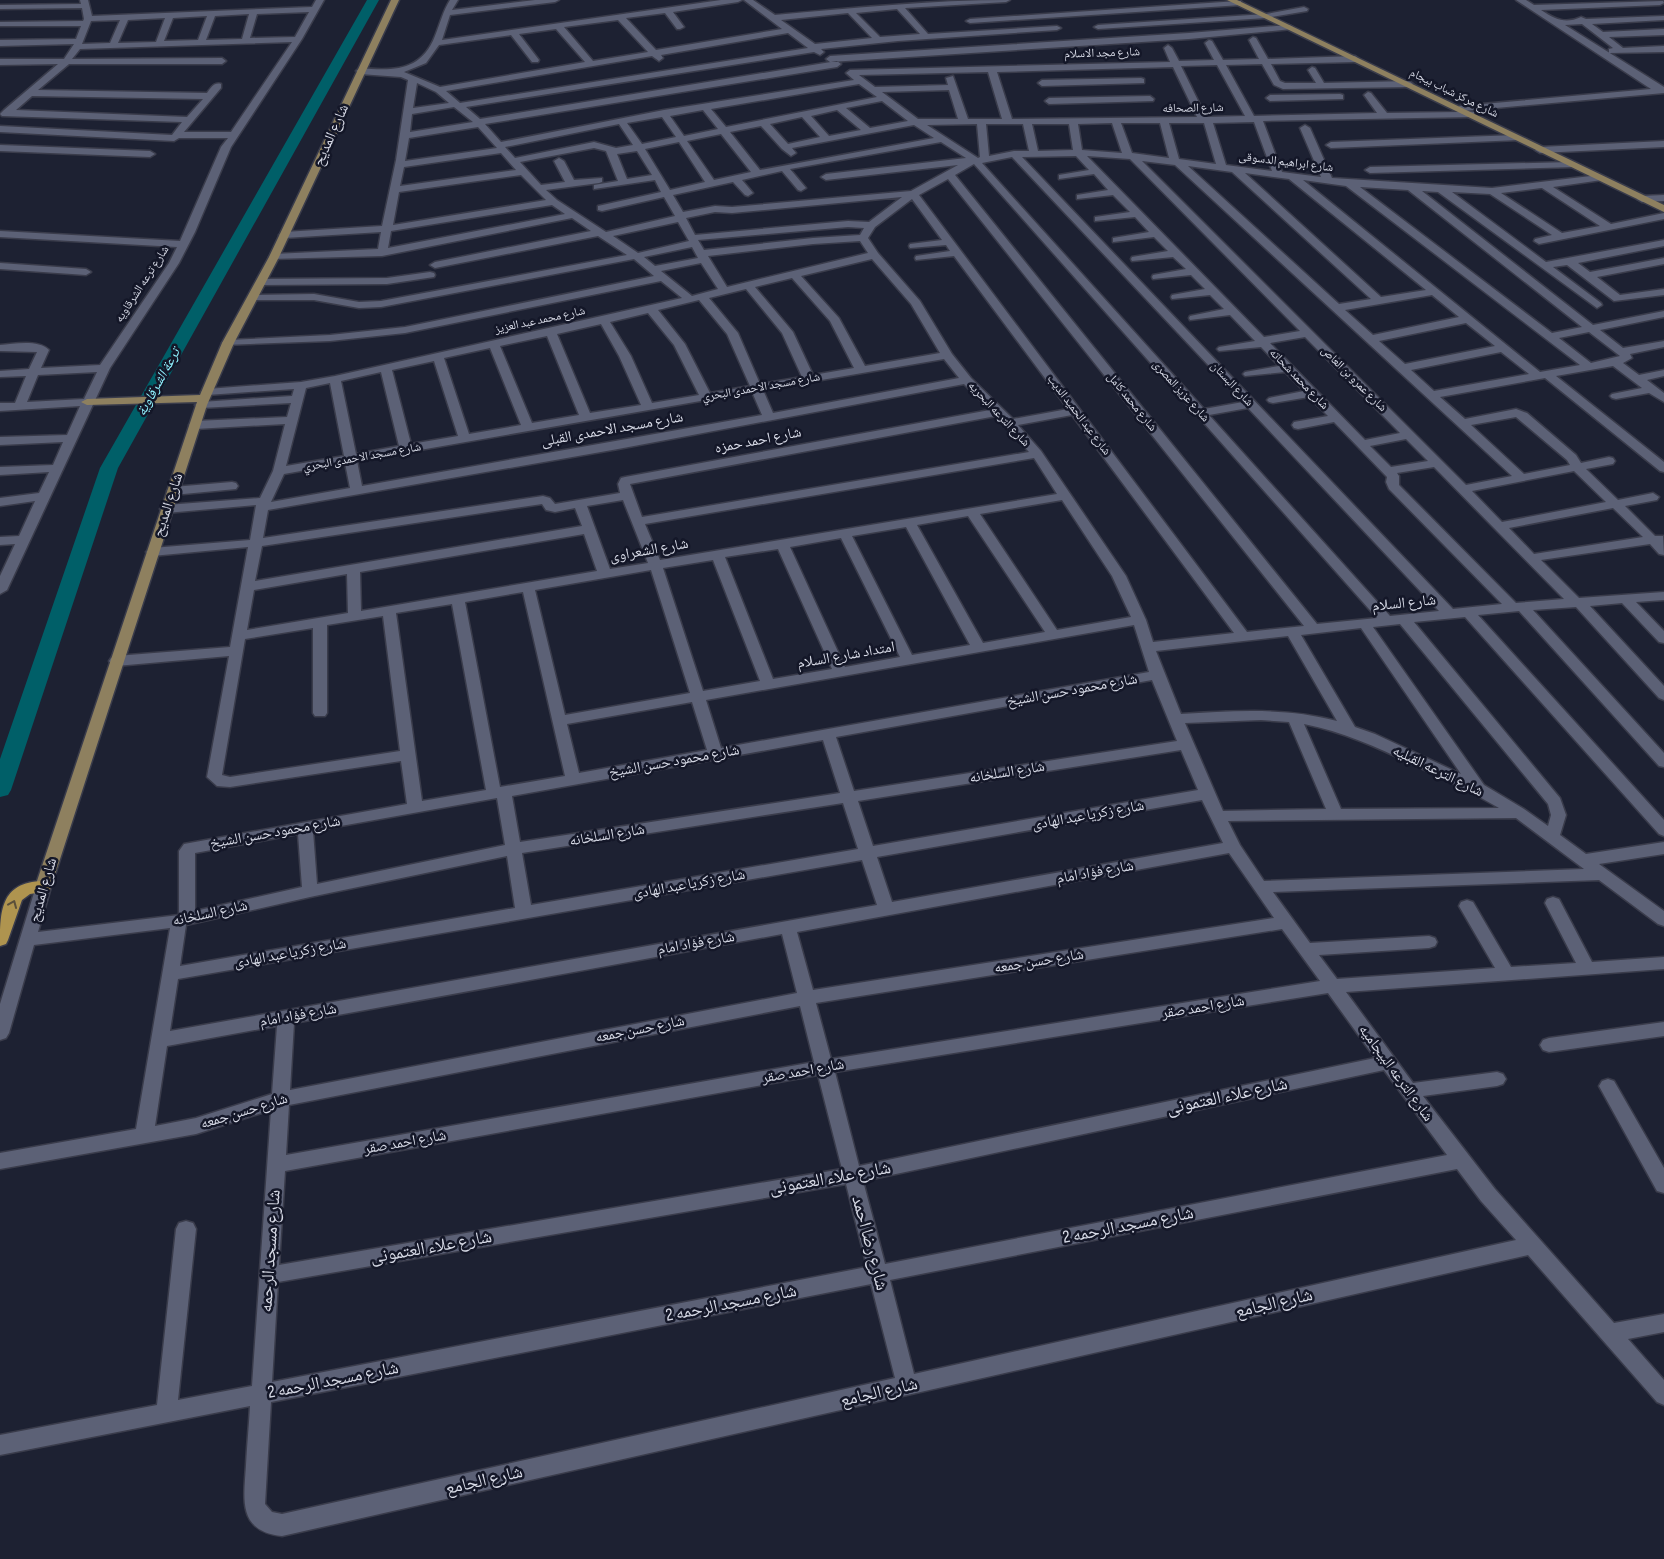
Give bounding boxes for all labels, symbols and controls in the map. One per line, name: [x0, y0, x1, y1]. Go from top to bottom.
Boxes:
street label: شارع مجد الاسلام: [1064, 44, 1140, 62]
street label: شارع مركز شباب بيجام: [1407, 65, 1501, 121]
street label: شارع الصحافه: [1162, 100, 1224, 116]
street label: شارع المديح: [309, 101, 353, 169]
street label: شارع ابراهيم الدسوقى: [1238, 149, 1334, 175]
street label: شارع ترعه الشرقاويه: [112, 243, 172, 325]
street label: شارع محمد عبد العزيز: [492, 303, 587, 337]
water label: ترعة الشرقاوية: [133, 343, 185, 419]
street label: شارع عمرو بن العاص: [1318, 343, 1390, 415]
street label: شارع محمد شحاته: [1266, 345, 1332, 413]
street label: شارع عزيز المصرى: [1149, 357, 1213, 425]
street label: شارع البستان: [1207, 358, 1257, 410]
street label: شارع مسجد الاحمدى البحري: [701, 369, 822, 407]
street label: شارع محمد كامل: [1104, 370, 1160, 435]
street label: شارع عبد الحميد الديب: [1044, 372, 1114, 458]
street label: شارع الترعه البحريه: [965, 378, 1033, 450]
street label: شارع مسجد الاحمدى القبلى: [539, 407, 685, 451]
street label: شارع احمد حمزه: [713, 422, 803, 458]
street label: شارع مسجد الاحمدى البحري: [302, 439, 423, 477]
street label: شارع المديح: [149, 471, 187, 539]
street label: شارع الشعراوى: [608, 534, 690, 566]
street label: شارع السلام: [1371, 590, 1437, 616]
street label: امتداد شارع السلام: [796, 637, 896, 673]
street label: شارع محمود حسن الشيخ: [1005, 669, 1139, 711]
street label: شارع محمود حسن الشيخ: [607, 740, 741, 782]
street label: شارع الترعه القبليه: [1389, 741, 1487, 801]
street label: شارع السلخانه: [968, 757, 1046, 787]
street label: شارع زكريا عبد الهادى: [1030, 796, 1146, 834]
street label: شارع محمود حسن الشيخ: [208, 811, 342, 853]
street label: شارع السلخانه: [568, 820, 646, 850]
street label: شارع المديح: [25, 855, 61, 924]
street label: شارع فؤاد امام: [1055, 856, 1135, 888]
street label: شارع زكريا عبد الهادى: [631, 865, 747, 903]
street label: شارع السلخانه: [171, 896, 249, 930]
one-way arrow: [6, 900, 17, 909]
street label: شارع فؤاد امام: [656, 927, 736, 959]
street label: شارع زكريا عبد الهادى: [232, 934, 348, 972]
street label: شارع حسن جمعه: [993, 945, 1085, 977]
street label: شارع احمد صقر: [1159, 991, 1246, 1023]
street label: شارع فؤاد امام: [258, 999, 338, 1031]
street label: شارع حسن جمعه: [594, 1011, 686, 1047]
street label: شارع الترعه البيجاميه: [1354, 1021, 1438, 1125]
street label: شارع احمد صقر: [759, 1054, 846, 1088]
street label: شارع علاء العتمونى: [1165, 1073, 1289, 1119]
street label: شارع حسن جمعه: [198, 1089, 290, 1133]
street label: شارع احمد صقر: [361, 1125, 448, 1159]
street label: شارع علاء العتمونى: [768, 1157, 892, 1199]
street label: شارع مسجد الرحمه: [255, 1189, 285, 1313]
street label: شارع رضا احمد: [847, 1193, 893, 1293]
street label: شارع مسجد الرحمه 2: [1061, 1202, 1195, 1248]
street label: شارع علاء العتمونى: [369, 1226, 493, 1268]
street label: شارع مسجد الرحمه 2: [664, 1280, 798, 1326]
street label: شارع الجامع: [1233, 1284, 1315, 1323]
street label: شارع مسجد الرحمه 2: [266, 1357, 400, 1403]
street label: شارع الجامع: [838, 1373, 920, 1412]
street label: شارع الجامع: [443, 1461, 525, 1500]

